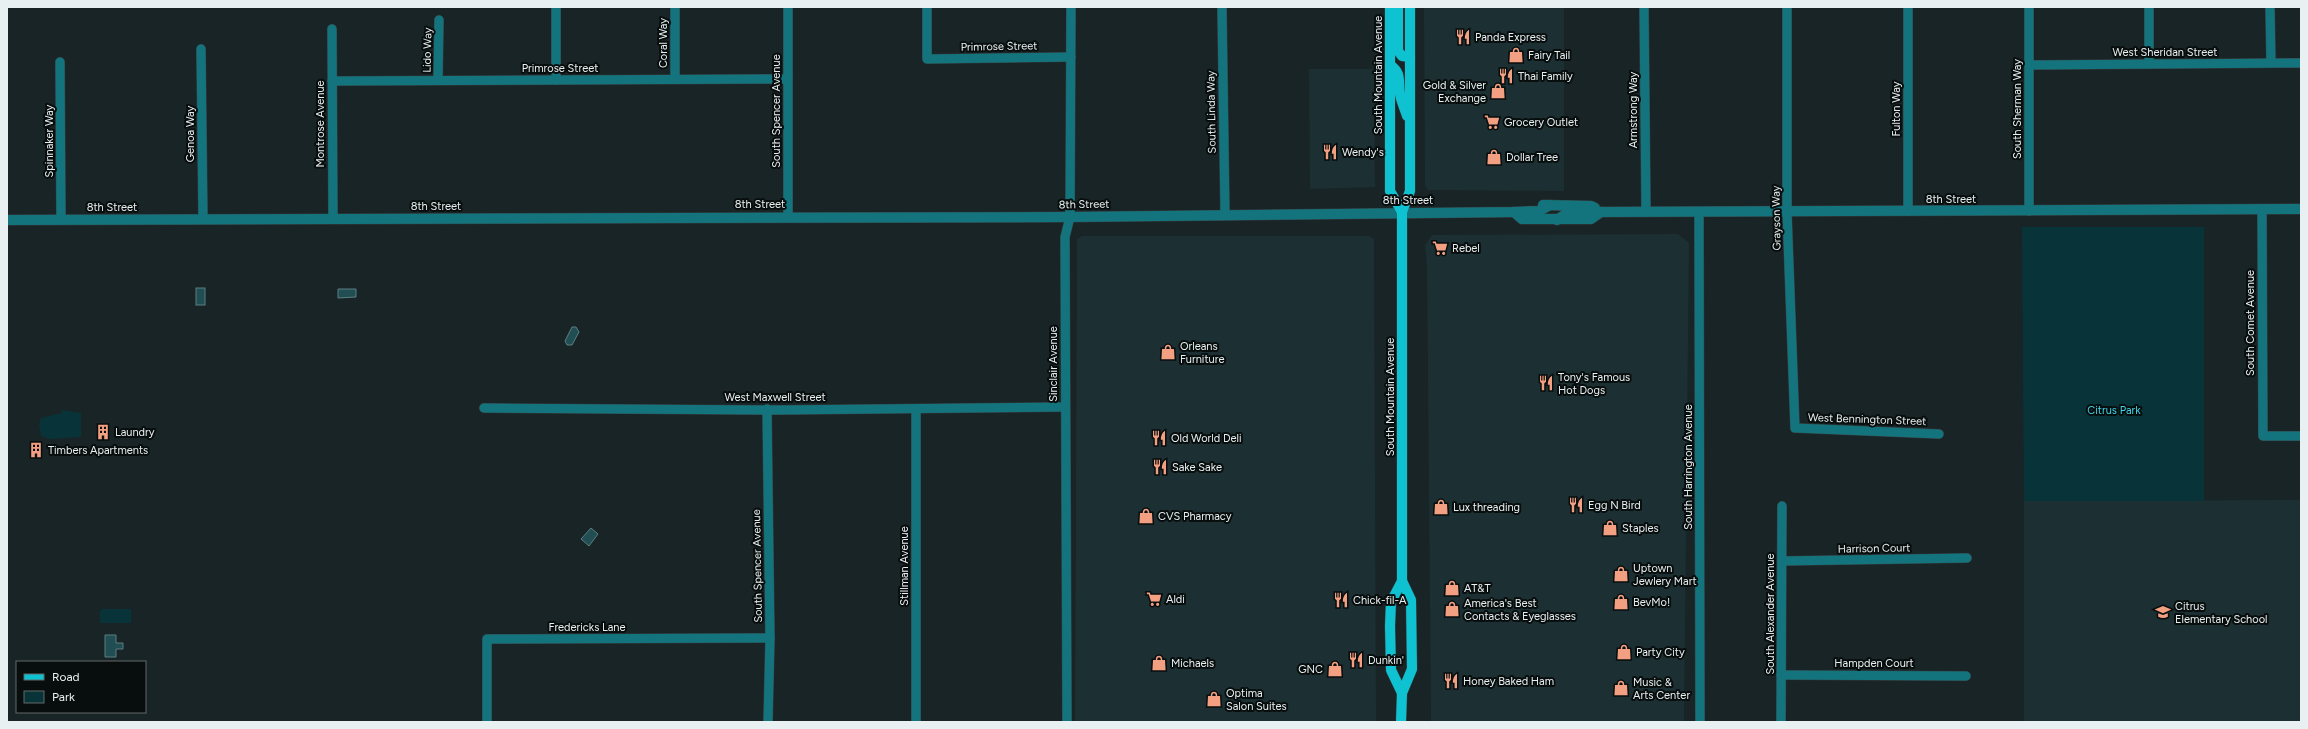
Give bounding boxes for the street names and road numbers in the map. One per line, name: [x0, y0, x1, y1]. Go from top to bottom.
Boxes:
street label: South Mountain Avenue: [1372, 16, 1385, 134]
street label: Coral Way: [657, 18, 670, 68]
street label: Lido Way: [421, 27, 434, 73]
street label: Primrose Street: [961, 39, 1037, 54]
street label: West Sheridan Street: [2113, 46, 2218, 59]
street label: South Spencer Avenue: [770, 54, 783, 168]
street label: South Sherman Way: [2011, 59, 2024, 159]
street label: Primrose Street: [522, 62, 598, 75]
street label: South Linda Way: [1204, 70, 1219, 154]
street label: Armstrong Way: [1627, 71, 1640, 148]
street label: Montrose Avenue: [314, 80, 327, 168]
street label: Fulton Way: [1890, 81, 1903, 137]
street label: Spinnaker Way: [43, 104, 56, 177]
street label: Genoa Way: [184, 105, 197, 162]
street label: Grayson Way: [1769, 185, 1784, 251]
street label: 8th Street: [1926, 193, 1976, 206]
street label: 8th Street: [1383, 194, 1433, 207]
street label: 8th Street: [735, 198, 785, 211]
street label: 8th Street: [1059, 198, 1109, 211]
street label: 8th Street: [411, 200, 461, 213]
street label: 8th Street: [87, 201, 137, 214]
street label: South Comet Avenue: [2244, 270, 2257, 376]
street label: Sinclair Avenue: [1047, 326, 1060, 402]
street label: South Mountain Avenue: [1384, 338, 1397, 456]
street label: West Maxwell Street: [724, 391, 826, 404]
street label: South Harrington Avenue: [1682, 404, 1695, 530]
street label: West Bennington Street: [1808, 411, 1926, 428]
street label: South Spencer Avenue: [750, 509, 765, 623]
street label: Stillman Avenue: [898, 526, 911, 606]
street label: Harrison Court: [1838, 541, 1910, 556]
street label: South Alexander Avenue: [1764, 553, 1777, 675]
street label: Fredericks Lane: [549, 621, 625, 634]
street label: Hampden Court: [1834, 657, 1914, 670]

